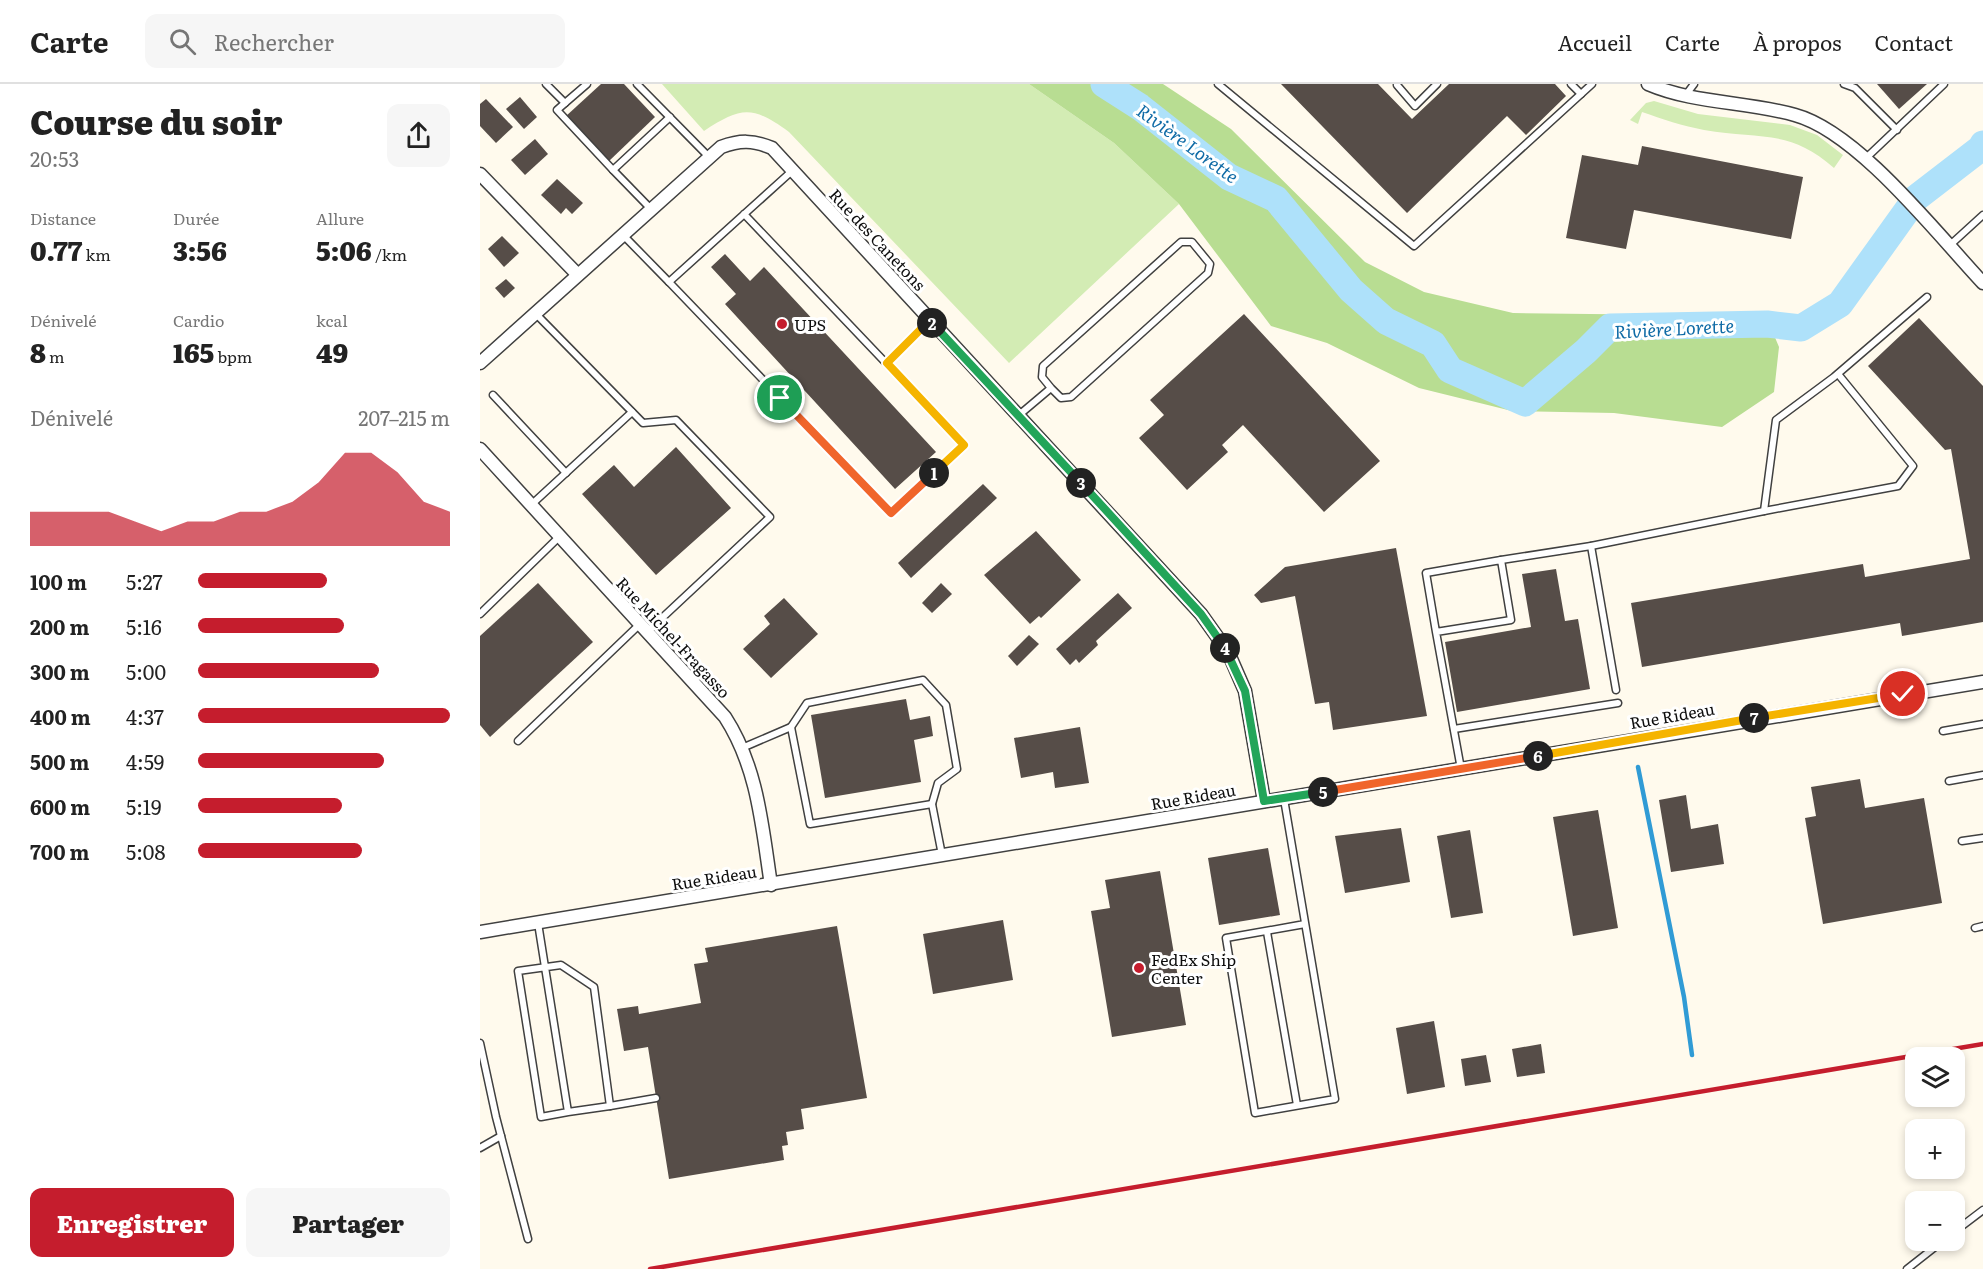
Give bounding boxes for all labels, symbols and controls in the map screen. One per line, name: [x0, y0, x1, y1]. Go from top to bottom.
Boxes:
search box: [145, 14, 565, 68]
text: Carte: [30, 20, 109, 62]
icon: search: [166, 25, 199, 58]
text: Rechercher: [214, 25, 334, 58]
text: Accueil: [1558, 26, 1632, 57]
text: Carte: [1665, 26, 1720, 57]
text: À propos: [1753, 26, 1842, 57]
text: Contact: [1875, 26, 1953, 57]
text: Course du soir: [30, 96, 282, 145]
water label: Rivière Lorette: [1131, 97, 1245, 189]
button: share: [387, 104, 450, 167]
text: 20:53: [30, 143, 79, 173]
street label: Rue des Canetons: [824, 183, 932, 295]
text: Distance: [30, 206, 96, 230]
text: Durée: [173, 206, 219, 230]
text: Allure: [316, 206, 364, 230]
text: 0.77: [30, 230, 82, 269]
text: 3:56: [173, 230, 227, 269]
text: 5:06: [316, 230, 372, 269]
text: km: [82, 242, 111, 266]
text: /km: [372, 242, 407, 266]
text: Dénivelé: [30, 308, 96, 332]
text: Cardio: [173, 308, 224, 332]
text: kcal: [316, 308, 348, 332]
pin: 2: [917, 308, 947, 338]
text: 2: [928, 311, 936, 335]
water label: Rivière Lorette: [1613, 311, 1735, 345]
place label: UPS: [794, 312, 826, 336]
marker: UPS: [775, 317, 789, 331]
text: 8: [30, 332, 46, 371]
text: 165: [173, 332, 214, 371]
text: 49: [316, 332, 348, 371]
text: m: [46, 344, 65, 368]
text: bpm: [214, 344, 252, 368]
pin: [754, 372, 805, 423]
icon: arrive: [763, 381, 796, 414]
text: Dénivelé: [30, 402, 113, 432]
text: 207–215 m: [358, 402, 450, 432]
pin: 1: [919, 458, 949, 488]
text: 1: [931, 461, 937, 485]
pin: 3: [1066, 468, 1096, 498]
text: 3: [1077, 471, 1085, 495]
text: 100 m: [30, 566, 87, 596]
text: 5:27: [126, 566, 163, 596]
street label: Rue Michel-Fragasso: [611, 571, 737, 703]
text: 200 m: [30, 611, 89, 641]
text: 5:16: [126, 611, 162, 641]
pin: 4: [1210, 633, 1240, 663]
text: 4: [1220, 636, 1230, 660]
text: 300 m: [30, 656, 90, 686]
text: 5:00: [126, 656, 166, 686]
pin: [1877, 668, 1928, 719]
icon: check: [1886, 677, 1919, 710]
street label: Rue Rideau: [1628, 696, 1716, 734]
text: 400 m: [30, 701, 91, 731]
text: 4:37: [126, 701, 164, 731]
pin: 7: [1739, 703, 1769, 733]
text: 7: [1750, 706, 1758, 730]
pin: 6: [1523, 741, 1553, 771]
text: 6: [1533, 744, 1543, 768]
text: 500 m: [30, 746, 89, 776]
text: 4:59: [126, 746, 164, 776]
street label: Rue Rideau: [1149, 777, 1237, 815]
pin: 5: [1308, 777, 1338, 807]
text: 5: [1319, 780, 1327, 804]
text: 600 m: [30, 791, 90, 821]
text: 5:19: [126, 791, 161, 821]
text: 700 m: [30, 836, 89, 866]
text: 5:08: [126, 836, 165, 866]
street label: Rue Rideau: [670, 858, 758, 896]
place label: FedEx Ship Center: [1151, 947, 1236, 989]
marker: FedEx Ship Center: [1132, 961, 1146, 975]
map controls: [1905, 1047, 1965, 1251]
button: layers: [1905, 1047, 1965, 1107]
button: +: [1905, 1119, 1965, 1179]
button: Enregistrer: [30, 1188, 234, 1257]
button: Partager: [246, 1188, 450, 1257]
button: −: [1905, 1191, 1965, 1251]

